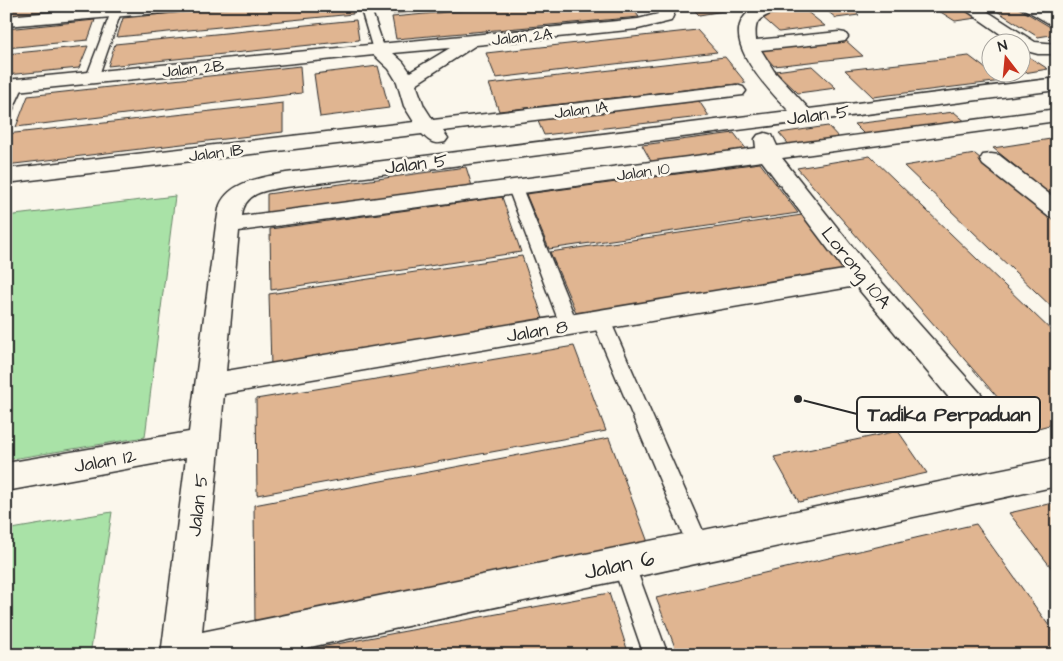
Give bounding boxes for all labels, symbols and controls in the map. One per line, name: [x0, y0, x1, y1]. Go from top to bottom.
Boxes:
street label: Jalan 2A: [491, 23, 554, 51]
north arrow: [980, 32, 1030, 82]
text: N: [996, 36, 1010, 57]
street label: Jalan 2B: [161, 55, 226, 83]
street label: Jalan 1A: [553, 96, 609, 124]
street label: Jalan 5: [785, 98, 852, 133]
street label: Jalan 1B: [187, 139, 245, 167]
street label: Jalan 5: [383, 147, 450, 182]
street label: Jalan 10: [615, 157, 671, 187]
street label: Lorong 10A: [814, 221, 897, 315]
street label: Jalan 8: [505, 313, 570, 350]
callout: Tadika Perpaduan: [857, 397, 1040, 432]
text: Tadika Perpaduan: [867, 401, 1030, 429]
street label: Jalan 12: [72, 443, 139, 480]
street label: Jalan 5: [181, 472, 216, 538]
street label: Jalan 6: [581, 543, 658, 588]

